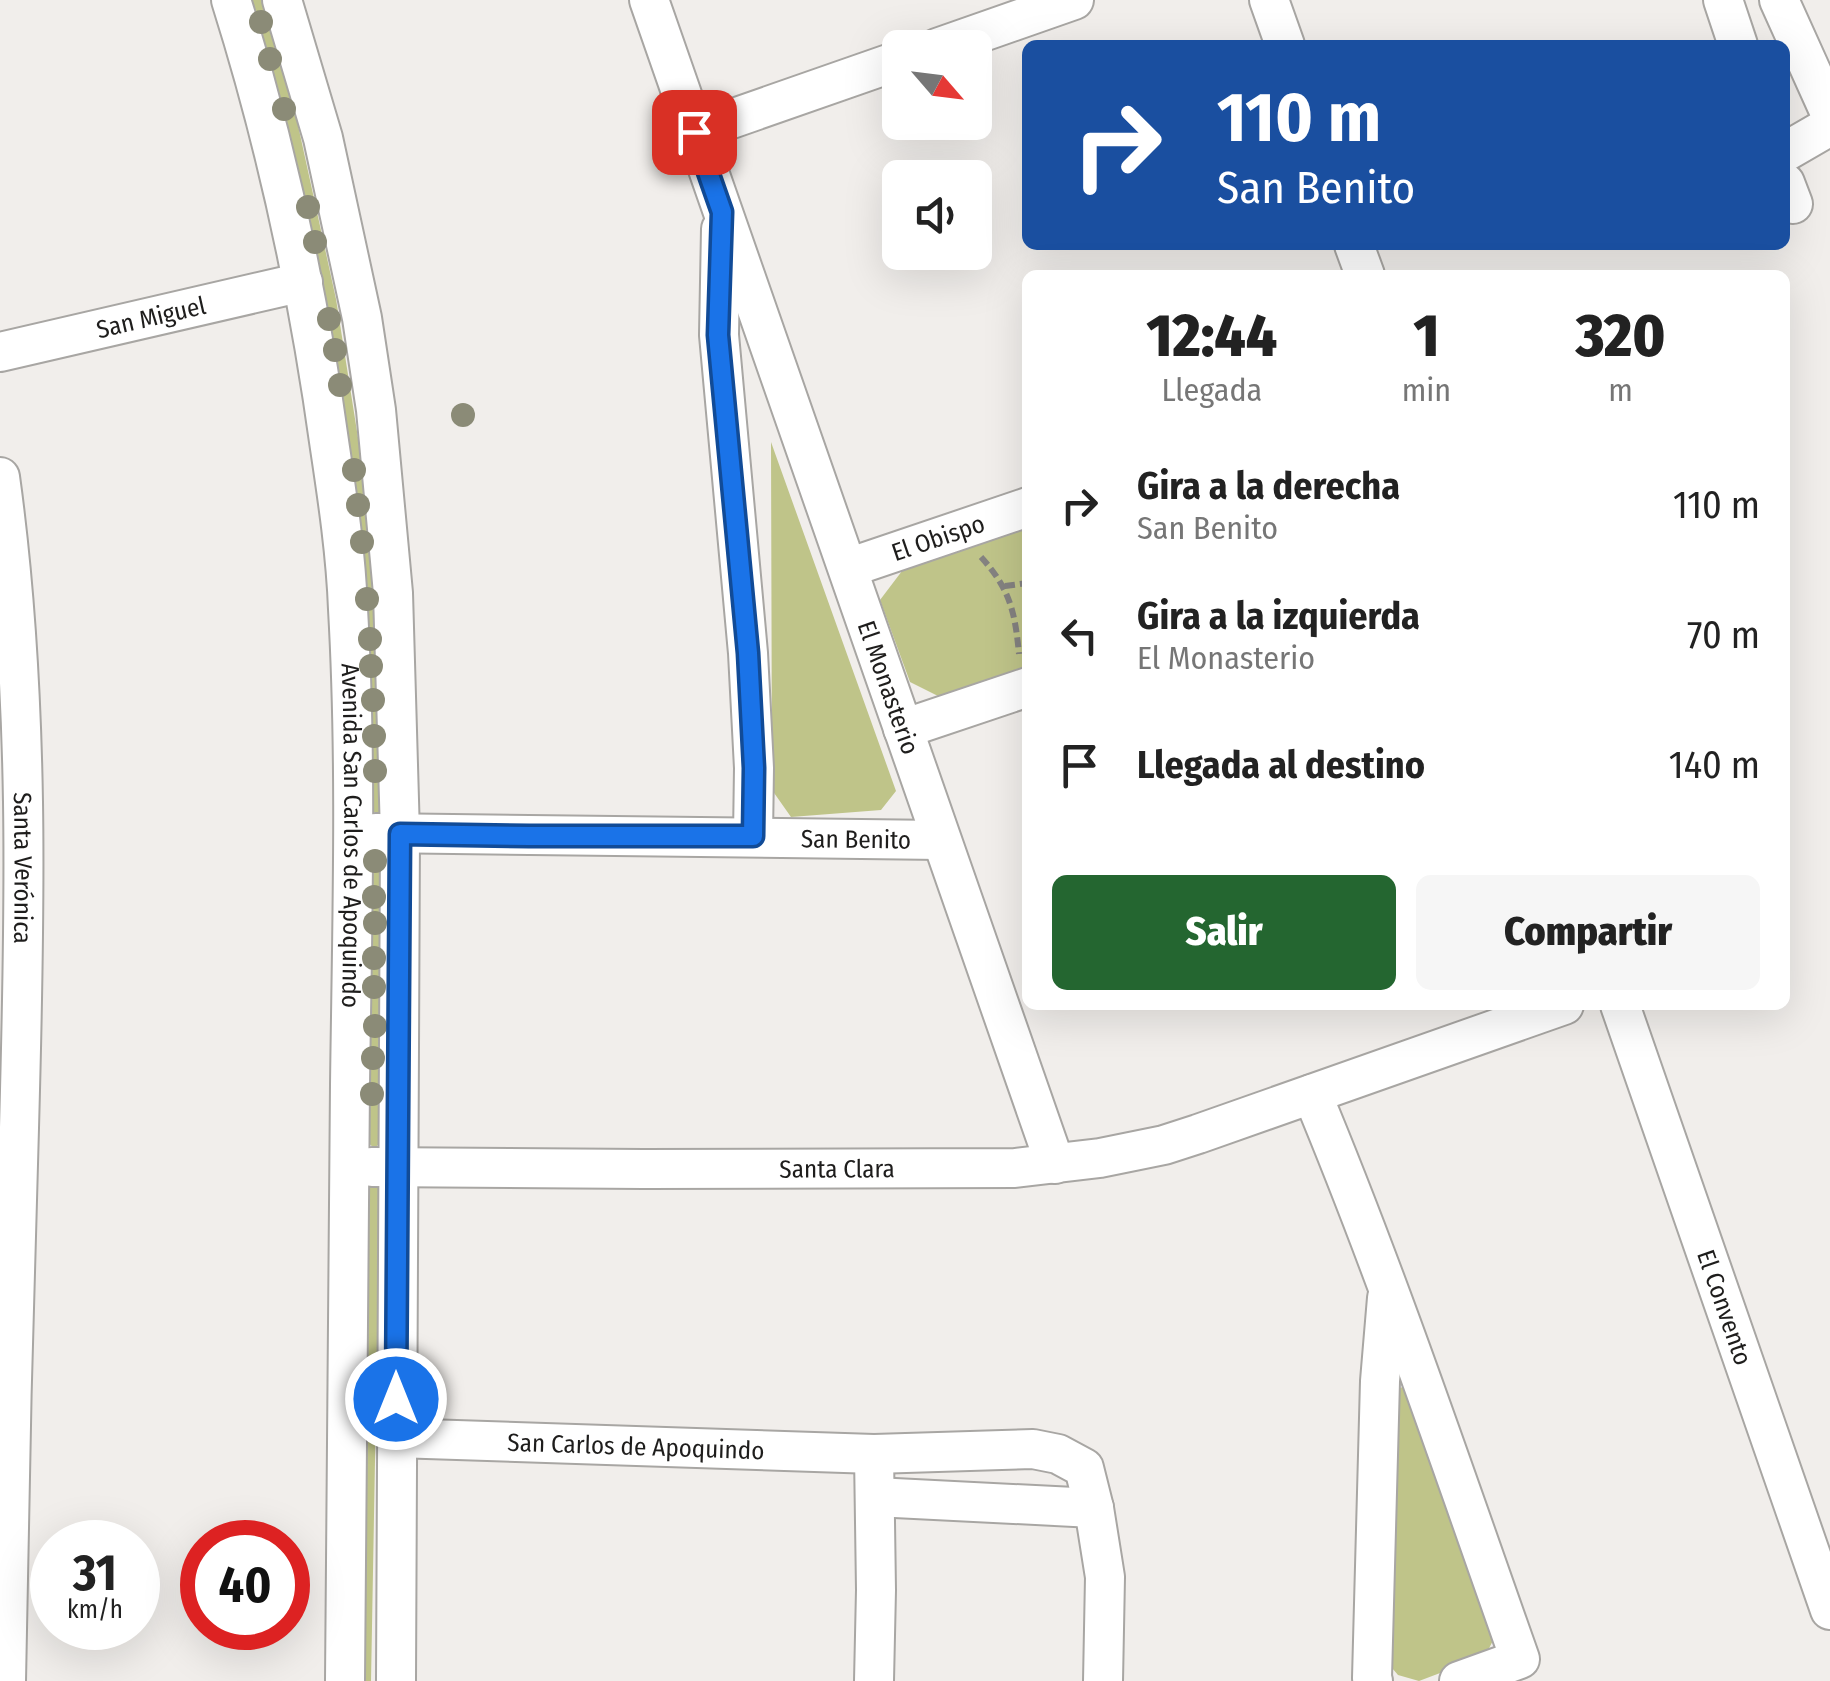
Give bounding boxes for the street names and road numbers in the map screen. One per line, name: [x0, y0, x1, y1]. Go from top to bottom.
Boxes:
street label: San Miguel: [94, 291, 209, 345]
street label: El Obispo: [888, 509, 989, 568]
street label: El Monasterio: [851, 617, 925, 758]
street label: Avenida San Carlos de Apoquindo: [335, 663, 367, 1008]
street label: Santa Verónica: [7, 792, 38, 944]
street label: San Benito: [801, 824, 911, 856]
street label: Santa Clara: [779, 1154, 895, 1185]
street label: El Convento: [1690, 1246, 1758, 1369]
street label: San Carlos de Apoquindo: [507, 1428, 765, 1466]

